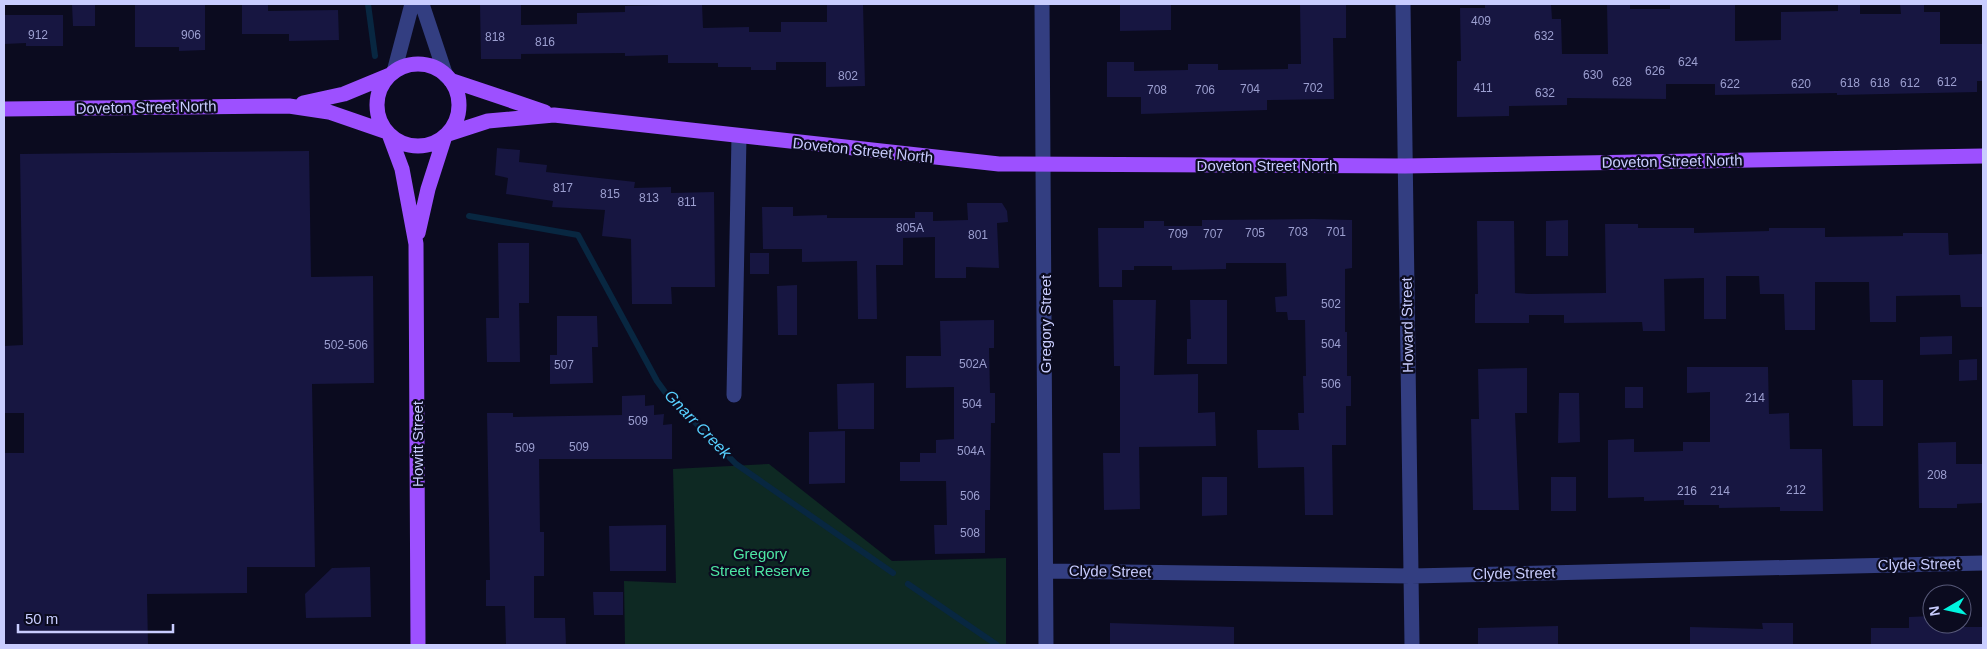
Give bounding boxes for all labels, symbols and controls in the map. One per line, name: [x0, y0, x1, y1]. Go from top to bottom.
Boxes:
house number: 409: [1471, 14, 1491, 28]
house number: 912: [28, 28, 48, 42]
house number: 906: [181, 28, 201, 42]
house number: 632: [1534, 29, 1554, 43]
house number: 818: [485, 30, 505, 44]
house number: 816: [535, 35, 555, 49]
house number: 624: [1678, 55, 1698, 69]
house number: 626: [1645, 64, 1665, 78]
house number: 630: [1583, 68, 1603, 82]
house number: 802: [838, 69, 858, 83]
house number: 628: [1612, 75, 1632, 89]
house number: 612: [1937, 75, 1957, 89]
house number: 618: [1840, 76, 1860, 90]
house number: 618: [1870, 76, 1890, 90]
house number: 612: [1900, 76, 1920, 90]
house number: 622: [1720, 77, 1740, 91]
house number: 620: [1791, 77, 1811, 91]
house number: 702: [1303, 81, 1323, 95]
house number: 411: [1473, 81, 1493, 95]
house number: 704: [1240, 82, 1260, 96]
house number: 708: [1147, 83, 1167, 97]
house number: 706: [1195, 83, 1215, 97]
house number: 632: [1535, 86, 1555, 100]
street label: Doveton Street North: [75, 97, 217, 117]
street label: Doveton Street North: [792, 134, 934, 166]
street label: Doveton Street North: [1601, 151, 1743, 171]
street label: Doveton Street North: [1197, 157, 1337, 174]
house number: 817: [553, 181, 573, 195]
house number: 815: [600, 187, 620, 201]
house number: 813: [639, 191, 659, 205]
house number: 811: [677, 195, 697, 209]
house number: 805A: [896, 221, 924, 235]
house number: 703: [1288, 225, 1308, 239]
house number: 701: [1326, 225, 1346, 239]
house number: 705: [1245, 226, 1265, 240]
house number: 709: [1168, 227, 1188, 241]
house number: 707: [1203, 227, 1223, 241]
house number: 801: [968, 228, 988, 242]
street label: Gregory Street: [1037, 274, 1054, 373]
street label: Howard Street: [1398, 276, 1416, 373]
house number: 502: [1321, 297, 1341, 311]
house number: 504: [1321, 337, 1341, 351]
house number: 502-506: [324, 338, 368, 352]
house number: 502A: [959, 357, 987, 371]
house number: 507: [554, 358, 574, 372]
house number: 506: [1321, 377, 1341, 391]
water label: Gnarr Creek: [661, 386, 735, 462]
house number: 214: [1745, 391, 1765, 405]
house number: 504: [962, 397, 982, 411]
street label: Howitt Street: [409, 400, 426, 487]
house number: 509: [628, 414, 648, 428]
house number: 509: [569, 440, 589, 454]
house number: 509: [515, 441, 535, 455]
house number: 504A: [957, 444, 985, 458]
house number: 208: [1927, 468, 1947, 482]
house number: 212: [1786, 483, 1806, 497]
house number: 216: [1677, 484, 1697, 498]
house number: 214: [1710, 484, 1730, 498]
house number: 506: [960, 489, 980, 503]
house number: 508: [960, 526, 980, 540]
park label: Gregory Street Reserve: [710, 545, 810, 579]
street label: Clyde Street: [1878, 555, 1961, 573]
street label: Clyde Street: [1069, 562, 1152, 580]
street label: Clyde Street: [1473, 564, 1556, 582]
north arrow: [1922, 584, 1972, 634]
scale bar: [18, 602, 172, 634]
text: N: [1925, 605, 1943, 617]
text: 50 m: [25, 610, 58, 627]

